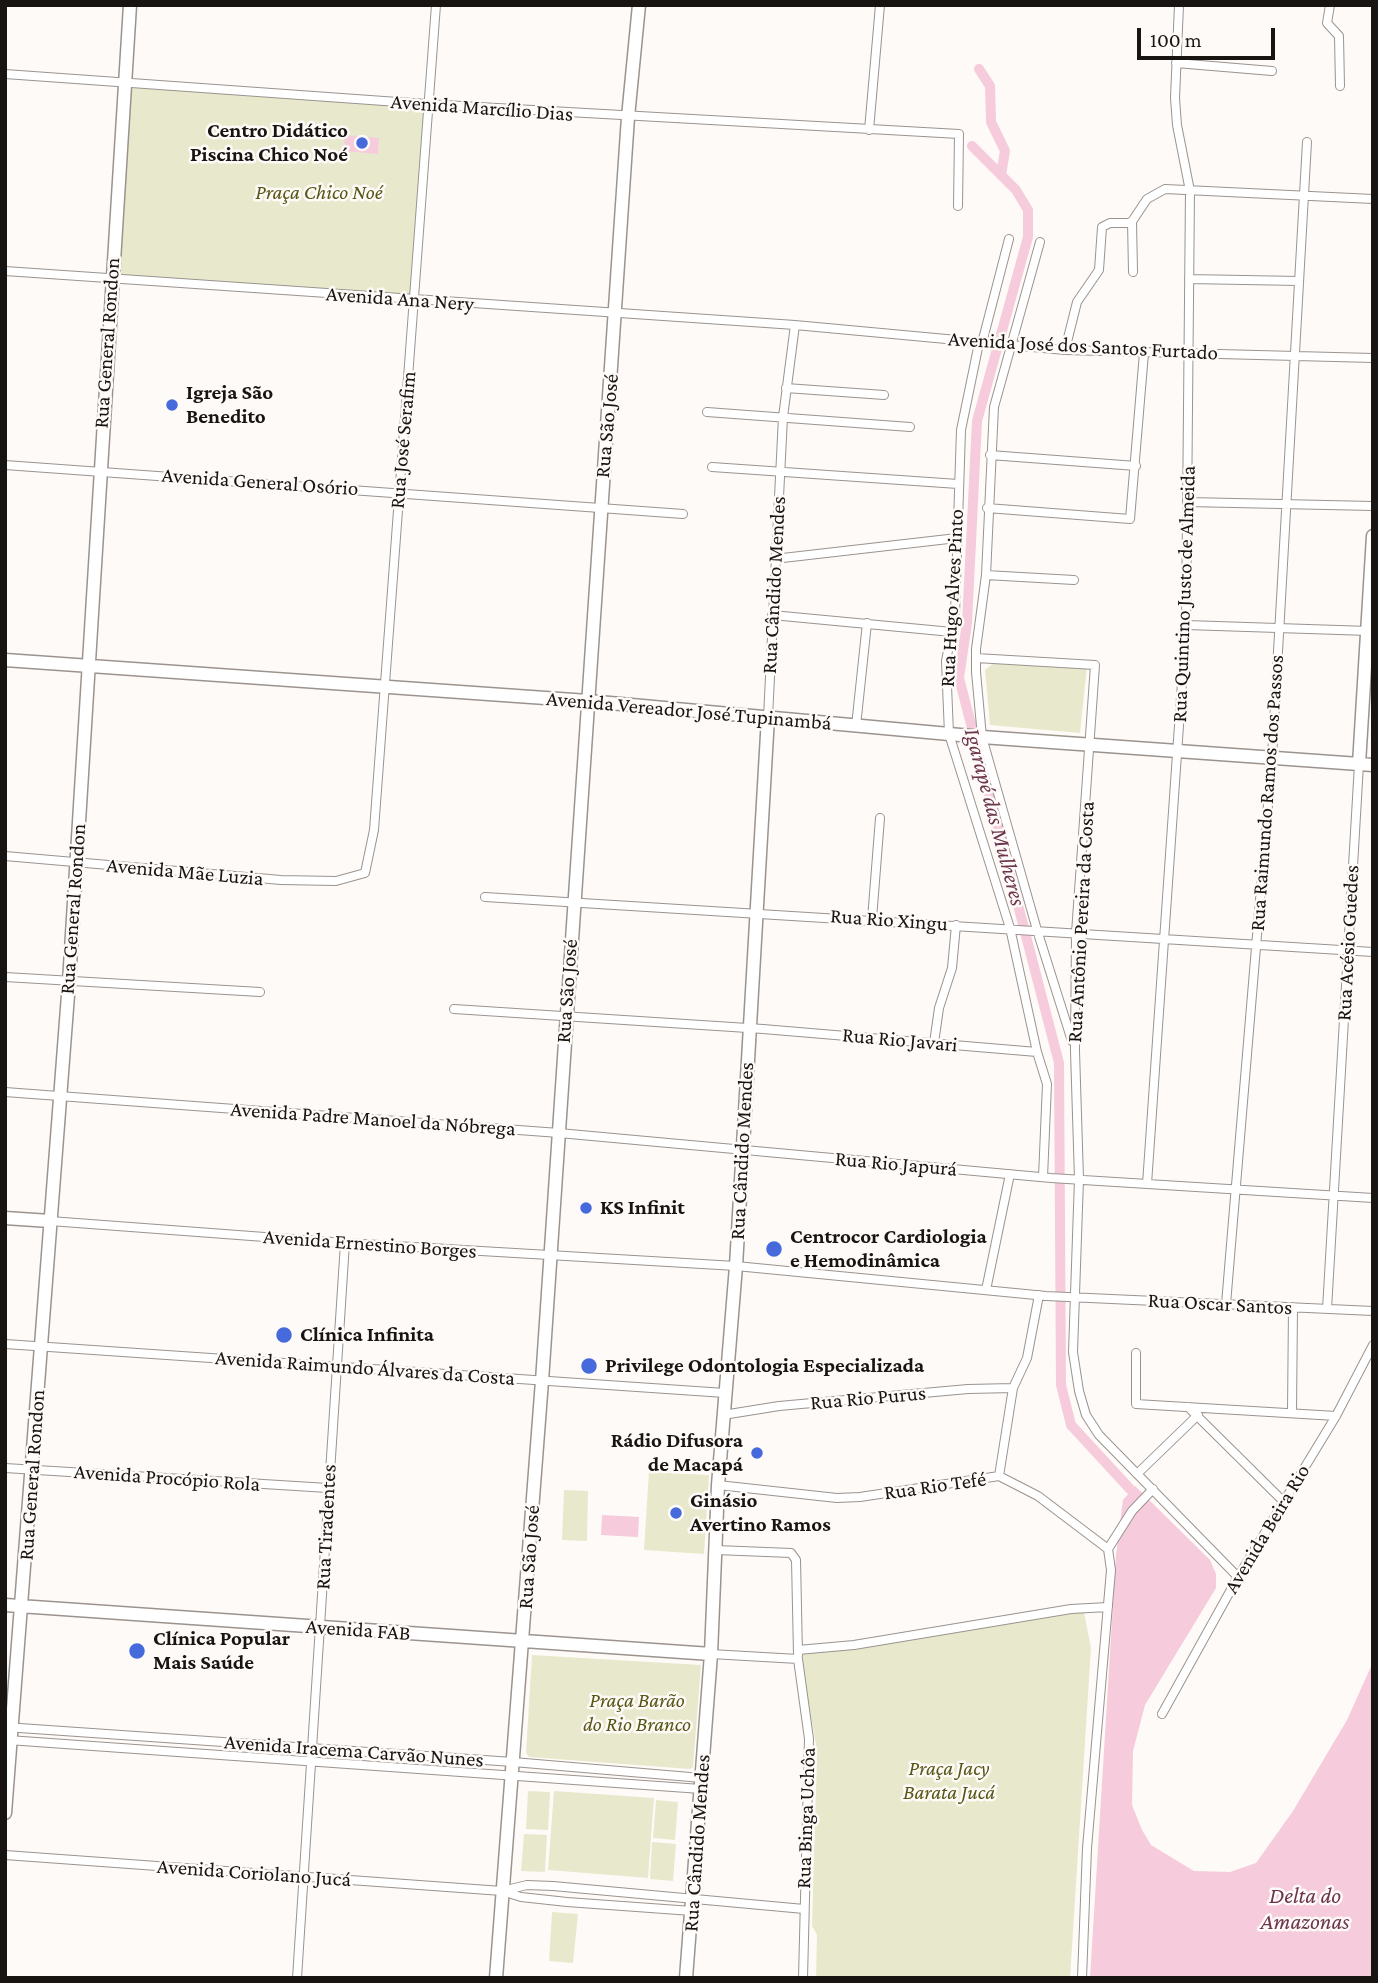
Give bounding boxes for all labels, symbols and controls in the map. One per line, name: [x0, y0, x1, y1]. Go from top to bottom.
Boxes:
scale bar: [1140, 14, 1278, 58]
text: 100 m: [1150, 28, 1202, 52]
street label: Avenida Marcílio Dias: [390, 89, 574, 127]
place label: Centro Didático Piscina Chico Noé: [190, 118, 348, 168]
marker: Centro Didático Piscina Chico Noé: [354, 135, 370, 151]
park label: Praça Chico Noé: [255, 180, 383, 206]
street label: Rua General Rondon: [88, 257, 126, 429]
street label: Avenida Ana Nery: [325, 281, 475, 317]
street label: Avenida José dos Santos Furtado: [947, 326, 1219, 366]
street label: Rua José Serafim: [384, 370, 422, 510]
street label: Rua São José: [590, 373, 624, 479]
place label: Igreja São Benedito: [186, 380, 273, 430]
marker: Igreja São Benedito: [164, 397, 180, 413]
street label: Avenida General Osório: [161, 463, 359, 501]
street label: Rua Quintino Justo de Almeida: [1167, 465, 1201, 723]
street label: Rua Cândido Mendes: [757, 496, 791, 674]
street label: Rua Hugo Alves Pinto: [935, 508, 969, 688]
street label: Rua Raimundo Ramos dos Passos: [1245, 654, 1289, 932]
street label: Avenida Vereador José Tupinambá: [545, 686, 833, 736]
water label: Igarapé das Mulheres: [958, 725, 1032, 909]
street label: Rua Antônio Pereira da Costa: [1062, 801, 1100, 1043]
street label: Rua General Rondon: [54, 823, 92, 995]
street label: Avenida Mãe Luzia: [105, 853, 265, 891]
street label: Rua Acésio Guedes: [1331, 864, 1365, 1022]
street label: Rua Rio Xingu: [829, 903, 949, 937]
street label: Rua São José: [551, 938, 583, 1044]
street label: Rua Rio Javari: [841, 1022, 959, 1058]
street label: Rua Cândido Mendes: [725, 1062, 759, 1240]
street label: Avenida Padre Manoel da Nóbrega: [229, 1096, 517, 1142]
street label: Rua Rio Japurá: [834, 1146, 958, 1182]
place label: KS Infinit: [600, 1195, 685, 1221]
marker: KS Infinit: [578, 1200, 594, 1216]
street label: Avenida Ernestino Borges: [262, 1224, 478, 1264]
place label: Centrocor Cardiologia e Hemodinâmica: [790, 1224, 987, 1274]
marker: Centrocor Cardiologia e Hemodinâmica: [764, 1239, 784, 1259]
street label: Rua Oscar Santos: [1147, 1288, 1293, 1320]
place label: Clínica Infinita: [300, 1322, 434, 1348]
marker: Clínica Infinita: [274, 1325, 294, 1345]
street label: Avenida Raimundo Álvares da Costa: [214, 1345, 516, 1391]
place label: Privilege Odontologia Especializada: [605, 1353, 924, 1379]
marker: Privilege Odontologia Especializada: [579, 1356, 599, 1376]
street label: Rua Rio Purus: [809, 1380, 927, 1416]
street label: Rua General Rondon: [13, 1389, 51, 1561]
place label: Rádio Difusora de Macapá: [611, 1428, 743, 1478]
marker: Rádio Difusora de Macapá: [749, 1445, 765, 1461]
street label: Avenida Procópio Rola: [73, 1459, 261, 1497]
street label: Avenida Beira Rio: [1219, 1460, 1315, 1598]
street label: Rua Tiradentes: [310, 1464, 342, 1590]
street label: Rua Rio Tefé: [882, 1466, 988, 1506]
place label: Ginásio Avertino Ramos: [690, 1488, 831, 1538]
street label: Rua São José: [513, 1504, 545, 1610]
marker: Ginásio Avertino Ramos: [668, 1505, 684, 1521]
street label: Avenida FAB: [305, 1614, 411, 1646]
place label: Clínica Popular Mais Saúde: [153, 1626, 290, 1676]
marker: Clínica Popular Mais Saúde: [127, 1641, 147, 1661]
park label: Praça Barão do Rio Branco: [583, 1688, 691, 1738]
street label: Avenida Iracema Carvão Nunes: [223, 1729, 485, 1773]
street label: Rua Binga Uchôa: [791, 1747, 821, 1889]
street label: Rua Cândido Mendes: [678, 1753, 716, 1933]
park label: Praça Jacy Barata Jucá: [903, 1756, 995, 1806]
street label: Avenida Coriolano Jucá: [156, 1854, 352, 1892]
water label: Delta do Amazonas: [1261, 1882, 1349, 1936]

